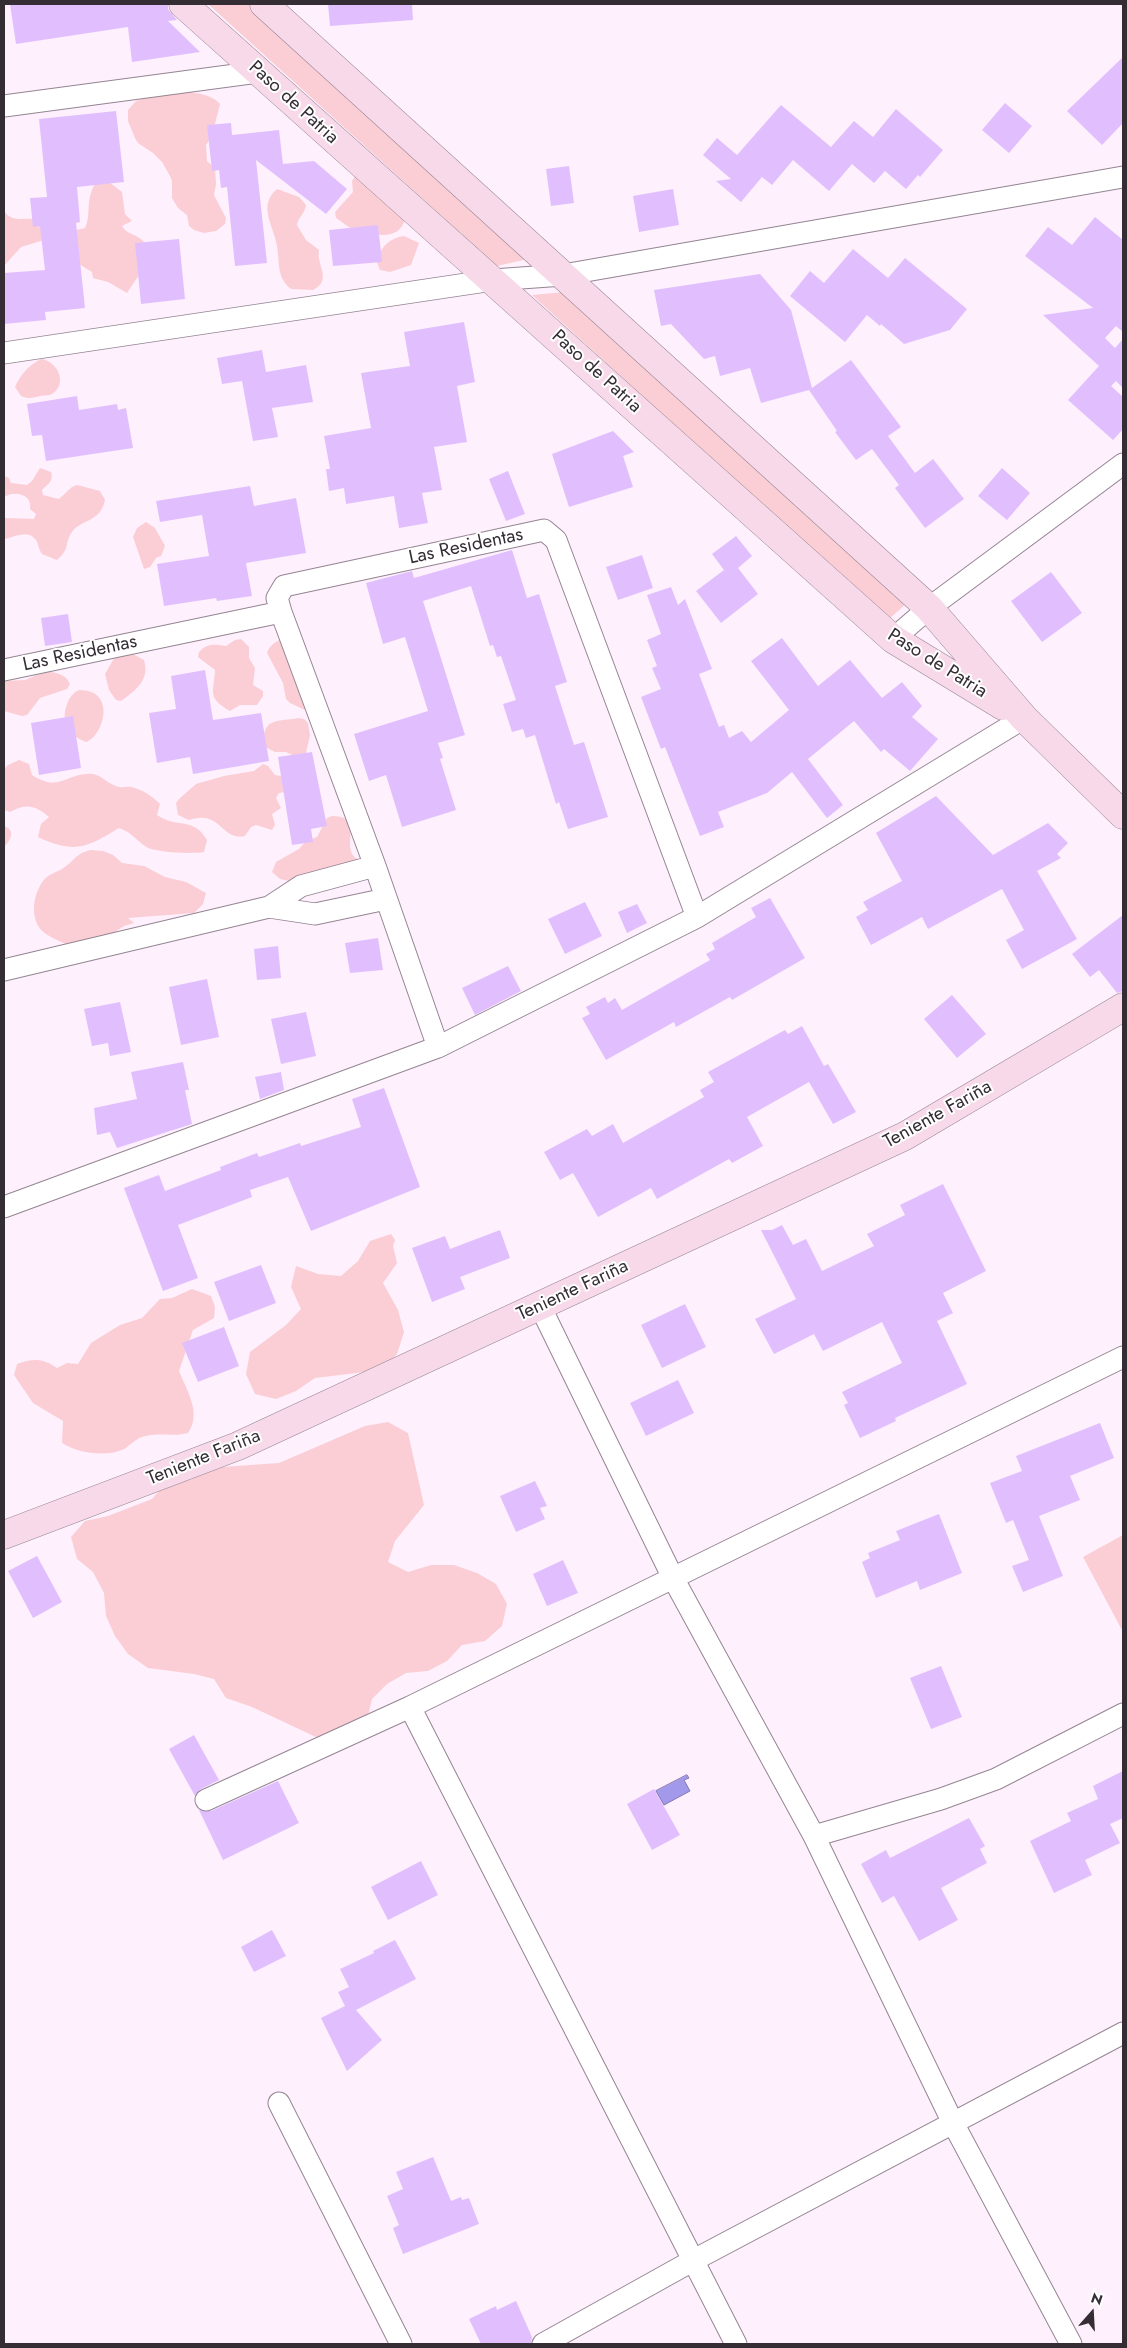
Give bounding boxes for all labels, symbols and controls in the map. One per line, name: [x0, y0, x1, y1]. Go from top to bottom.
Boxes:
street label: Paso de Patria: [243, 57, 343, 149]
street label: Paso de Patria: [546, 326, 646, 418]
street label: Las Residentas: [407, 524, 525, 570]
street label: Paso de Patria: [883, 624, 991, 704]
street label: Las Residentas: [21, 631, 139, 677]
street label: Teniente Fariña: [880, 1076, 996, 1154]
street label: Teniente Fariña: [514, 1255, 632, 1327]
street label: Teniente Fariña: [144, 1425, 264, 1491]
north arrow: [1067, 2288, 1117, 2338]
text: N: [1088, 2288, 1105, 2310]

